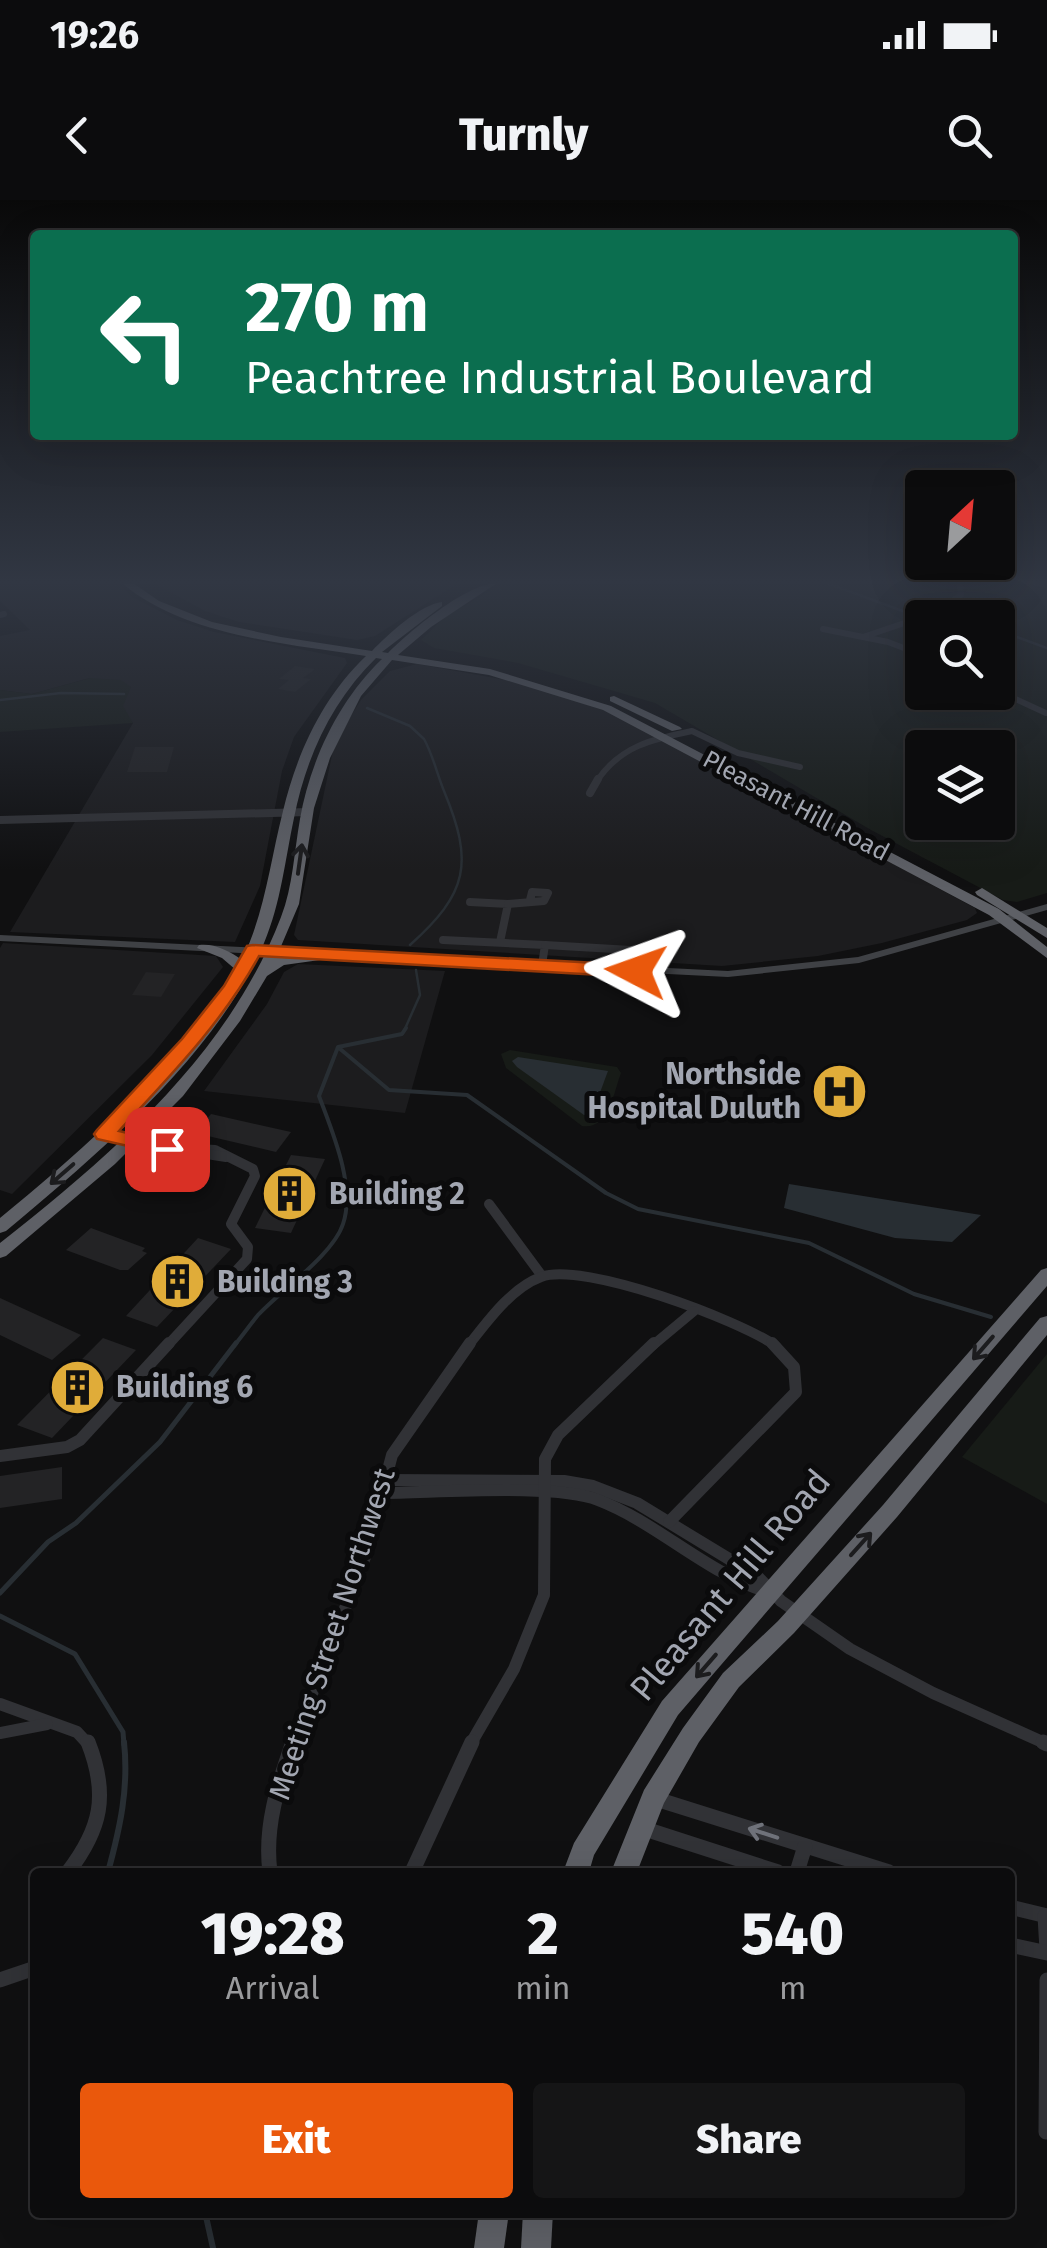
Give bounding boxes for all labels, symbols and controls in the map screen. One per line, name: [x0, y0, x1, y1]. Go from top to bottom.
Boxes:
text: 19:26: [50, 12, 139, 58]
icon: back: [50, 108, 105, 163]
text: Turnly: [459, 108, 588, 162]
icon: search: [942, 108, 997, 163]
text: 270 m: [245, 266, 429, 350]
icon: left: [80, 270, 210, 400]
text: Peachtree Industrial Boulevard: [245, 351, 875, 405]
north arrow: [905, 470, 1015, 580]
map controls: [905, 470, 1015, 840]
button: search: [905, 600, 1015, 710]
button: layers: [905, 730, 1015, 840]
street label: Pleasant Hill Road: [698, 744, 894, 868]
one-way arrow: [292, 843, 310, 876]
position arrow: [584, 919, 688, 1023]
place label: Northside Hospital Duluth: [588, 1056, 801, 1126]
hospital icon: Northside Hospital Duluth: [810, 1061, 870, 1121]
pin: [125, 1107, 210, 1192]
icon: arrive: [140, 1122, 195, 1177]
one-way arrow: [49, 1163, 75, 1185]
building icon: Building 2: [260, 1164, 320, 1224]
place label: Building 2: [329, 1176, 465, 1212]
building icon: Building 3: [148, 1252, 208, 1312]
place label: Building 3: [217, 1264, 353, 1300]
one-way arrow: [972, 1335, 995, 1360]
building icon: Building 6: [47, 1357, 107, 1417]
place label: Building 6: [116, 1369, 253, 1405]
street label: Pleasant Hill Road: [621, 1461, 839, 1709]
street label: Meeting Street Northwest: [261, 1464, 403, 1804]
one-way arrow: [849, 1532, 872, 1557]
one-way arrow: [694, 1653, 717, 1678]
one-way arrow: [748, 1823, 779, 1841]
text: 19:28: [201, 1898, 345, 1970]
text: 2: [527, 1898, 559, 1970]
text: 540: [741, 1898, 844, 1970]
text: Arrival: [226, 1969, 320, 2007]
text: min: [515, 1969, 571, 2007]
text: m: [779, 1969, 807, 2007]
button: Exit: [80, 2083, 513, 2198]
button: Share: [533, 2083, 965, 2198]

